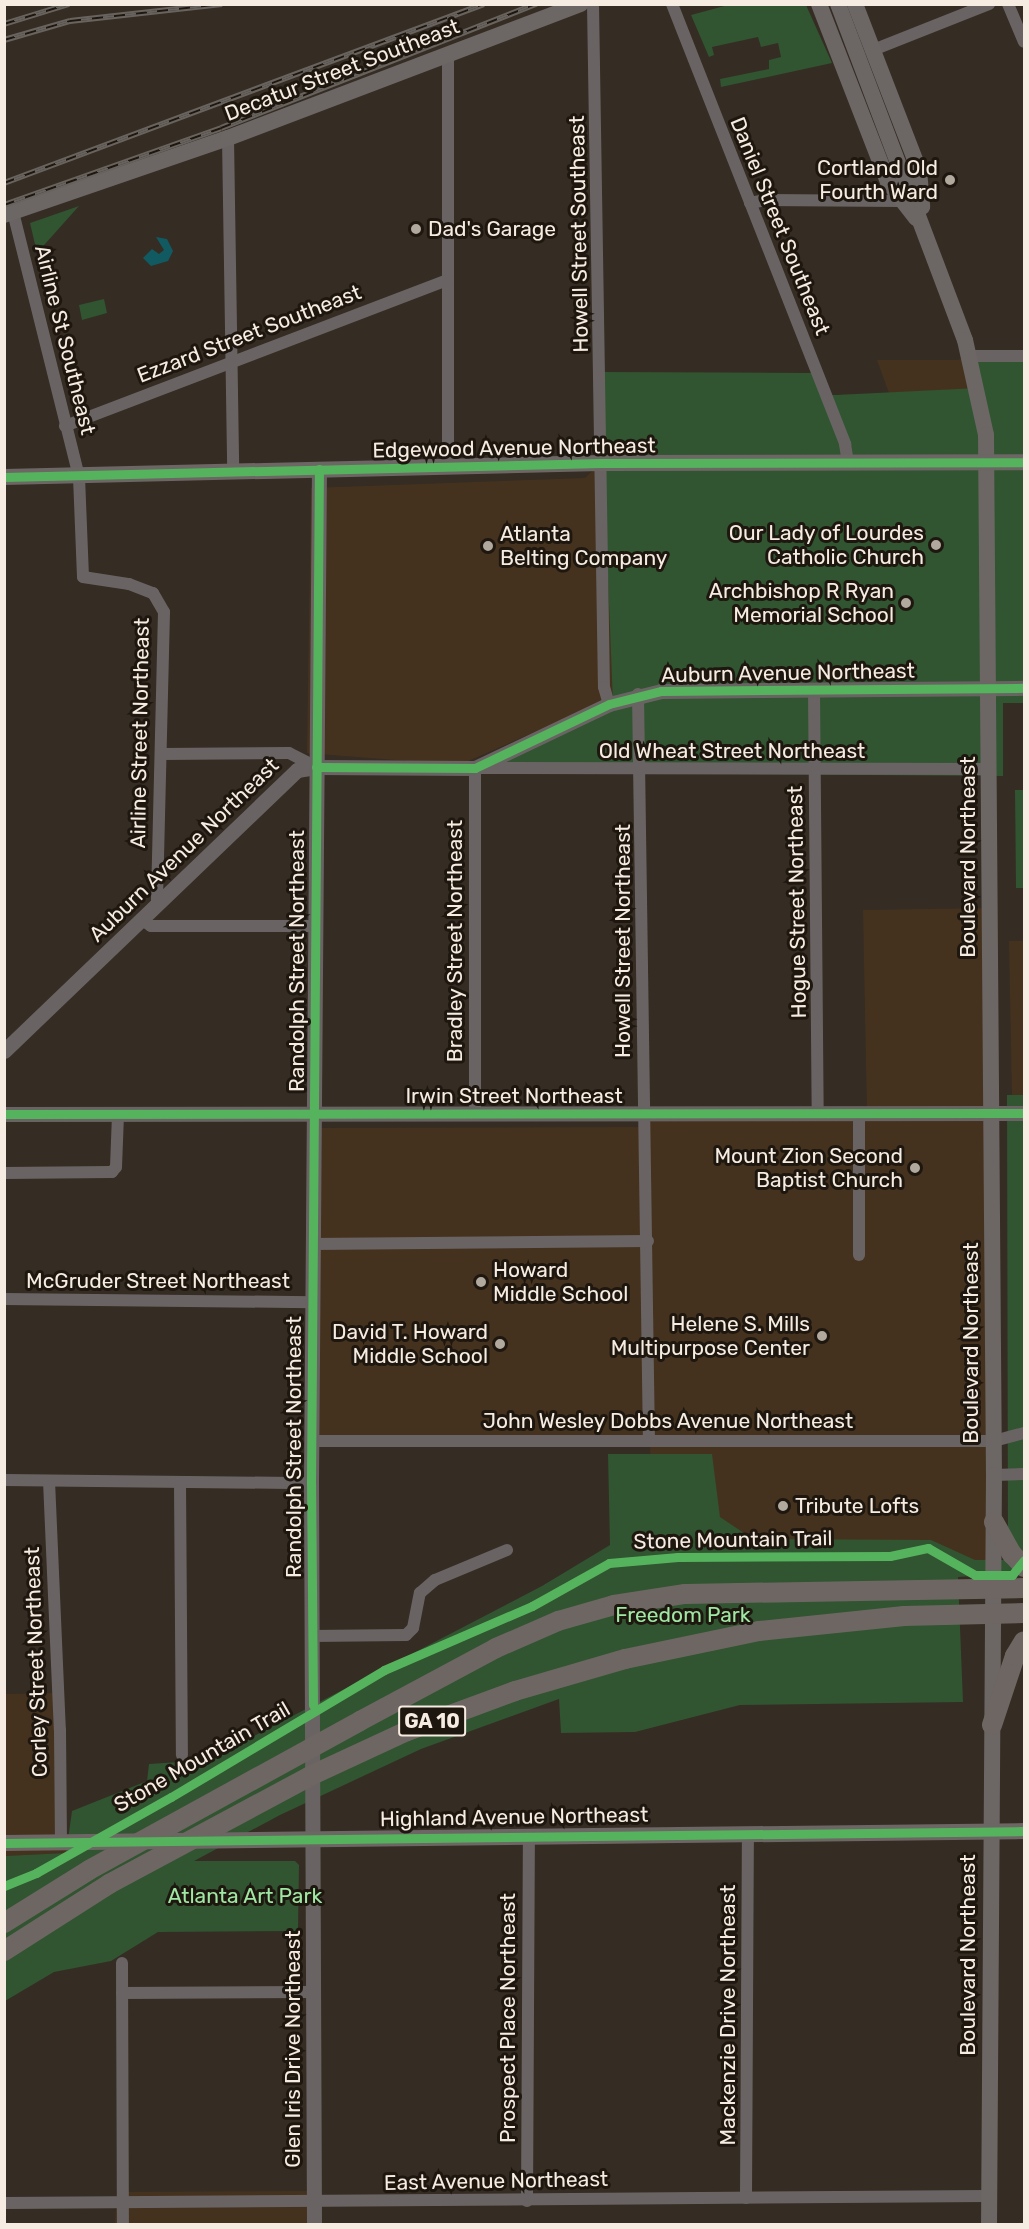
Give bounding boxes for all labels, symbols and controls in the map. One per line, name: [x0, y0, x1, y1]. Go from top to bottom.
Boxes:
street label: Decatur Street Southeast: [221, 13, 463, 127]
street label: Daniel Street Southeast: [725, 113, 835, 339]
street label: Howell Street Southeast: [564, 115, 594, 353]
place label: Cortland Old Fourth Ward: [817, 155, 938, 205]
marker: Cortland Old Fourth Ward: [943, 173, 957, 187]
place label: Dad's Garage: [428, 216, 556, 242]
marker: Dad's Garage: [409, 222, 423, 236]
street label: Airline St Southeast: [29, 243, 101, 437]
street label: Ezzard Street Southeast: [133, 280, 365, 388]
street label: Edgewood Avenue Northeast: [372, 433, 656, 463]
place label: Our Lady of Lourdes Catholic Church: [727, 520, 924, 570]
place label: Atlanta Belting Company: [500, 521, 667, 571]
marker: Our Lady of Lourdes Catholic Church: [929, 538, 943, 552]
marker: Atlanta Belting Company: [481, 539, 495, 553]
place label: Archbishop R Ryan Memorial School: [709, 578, 894, 628]
marker: Archbishop R Ryan Memorial School: [899, 596, 913, 610]
street label: Airline Street Northeast: [125, 617, 155, 849]
street label: Auburn Avenue Northeast: [661, 658, 915, 688]
street label: Old Wheat Street Northeast: [599, 738, 865, 764]
street label: Auburn Avenue Northeast: [84, 753, 284, 947]
street label: Boulevard Northeast: [955, 756, 981, 958]
street label: Hogue Street Northeast: [782, 785, 812, 1019]
street label: Bradley Street Northeast: [442, 820, 468, 1062]
street label: Howell Street Northeast: [610, 824, 636, 1058]
street label: Randolph Street Northeast: [284, 830, 310, 1092]
street label: Irwin Street Northeast: [405, 1083, 623, 1109]
place label: Mount Zion Second Baptist Church: [714, 1143, 903, 1193]
marker: Mount Zion Second Baptist Church: [908, 1161, 922, 1175]
street label: Boulevard Northeast: [958, 1242, 984, 1444]
place label: Howard Middle School: [493, 1257, 628, 1307]
street label: McGruder Street Northeast: [26, 1268, 290, 1294]
marker: Howard Middle School: [474, 1275, 488, 1289]
place label: Helene S. Mills Multipurpose Center: [611, 1311, 810, 1361]
street label: Randolph Street Northeast: [281, 1316, 307, 1578]
place label: David T. Howard Middle School: [331, 1319, 488, 1369]
marker: Helene S. Mills Multipurpose Center: [815, 1329, 829, 1343]
marker: David T. Howard Middle School: [493, 1337, 507, 1351]
street label: John Wesley Dobbs Avenue Northeast: [482, 1408, 854, 1434]
place label: Tribute Lofts: [795, 1493, 919, 1519]
marker: Tribute Lofts: [776, 1499, 790, 1513]
street label: Stone Mountain Trail: [633, 1526, 833, 1554]
street label: Corley Street Northeast: [19, 1546, 53, 1778]
park label: Freedom Park: [615, 1602, 751, 1628]
street label: Stone Mountain Trail: [109, 1696, 295, 1818]
road number: GA 10: [398, 1704, 466, 1738]
street label: Highland Avenue Northeast: [379, 1802, 649, 1832]
street label: Boulevard Northeast: [955, 1854, 981, 2056]
park label: Atlanta Art Park: [167, 1883, 323, 1909]
street label: Mackenzie Drive Northeast: [715, 1885, 741, 2145]
street label: Prospect Place Northeast: [495, 1893, 521, 2143]
street label: Glen Iris Drive Northeast: [280, 1930, 306, 2168]
street label: East Avenue Northeast: [383, 2166, 609, 2196]

